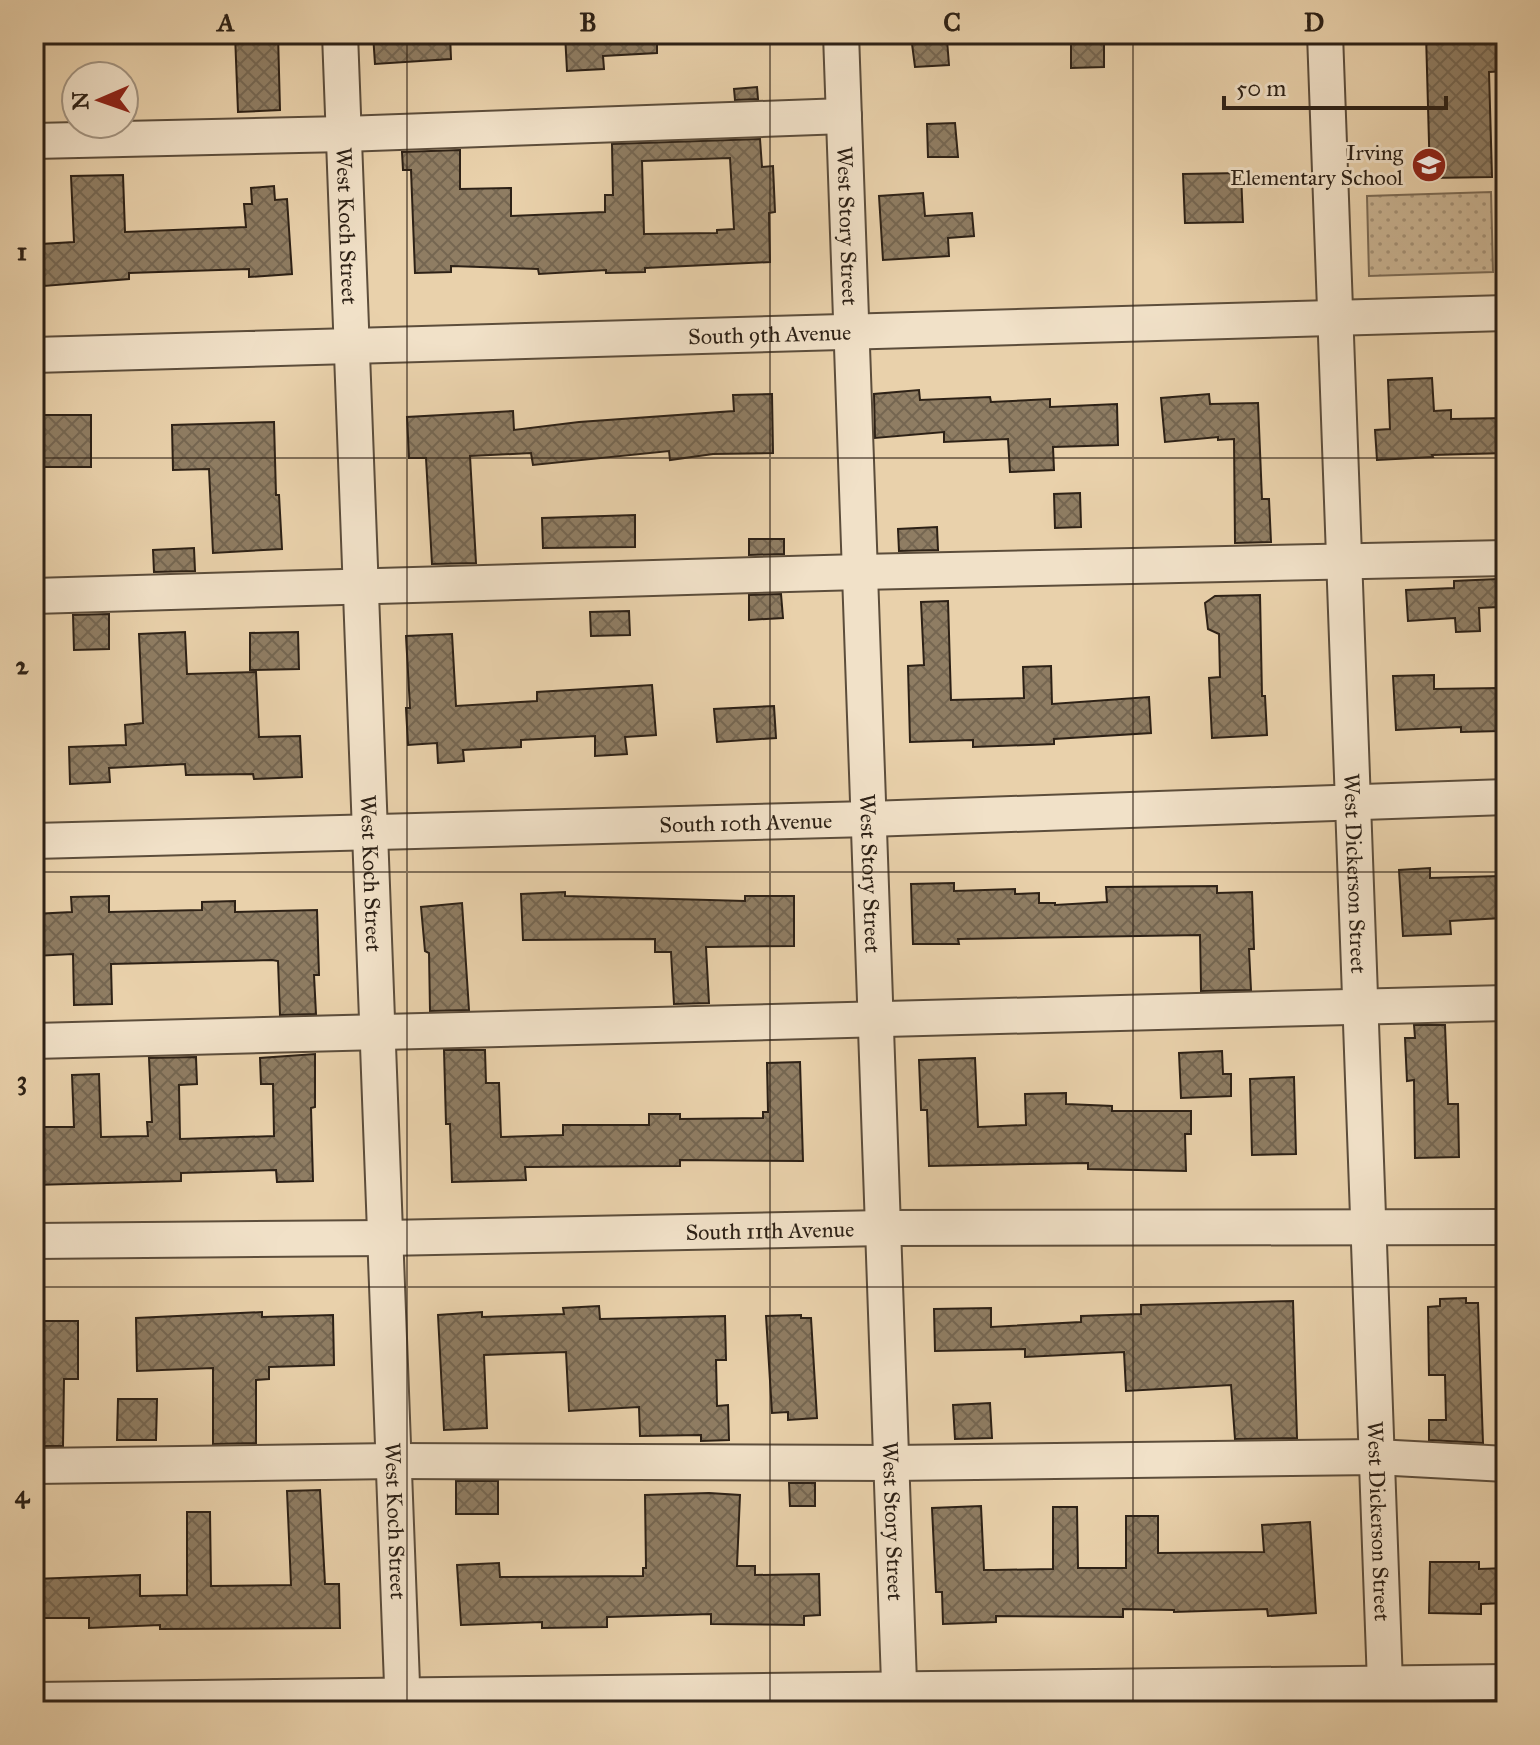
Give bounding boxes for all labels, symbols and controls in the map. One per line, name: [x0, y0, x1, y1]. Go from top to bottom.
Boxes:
text: A: [215, 6, 235, 38]
text: B: [579, 6, 597, 38]
text: C: [943, 6, 961, 38]
text: D: [1304, 6, 1324, 38]
north arrow: [60, 60, 140, 140]
scale bar: [1224, 60, 1446, 110]
text: 50 m: [1236, 73, 1286, 103]
text: N: [67, 91, 94, 110]
place label: Irving Elementary School: [1230, 139, 1404, 191]
street label: West Story Street: [831, 146, 864, 306]
school or university icon: Irving Elementary School: [1410, 146, 1448, 184]
street label: West Koch Street: [331, 147, 364, 305]
text: 1: [17, 235, 27, 267]
street label: South 9th Avenue: [688, 318, 852, 350]
text: 2: [16, 649, 30, 681]
street label: West Dickerson Street: [1338, 773, 1373, 974]
street label: West Story Street: [854, 793, 887, 954]
street label: West Koch Street: [355, 794, 388, 953]
street label: South 10th Avenue: [659, 806, 832, 838]
text: 3: [17, 1064, 27, 1096]
street label: South 11th Avenue: [685, 1215, 855, 1245]
street label: West Dickerson Street: [1362, 1420, 1396, 1622]
street label: West Story Street: [877, 1441, 910, 1601]
street label: West Koch Street: [379, 1442, 412, 1600]
text: 4: [15, 1478, 31, 1510]

